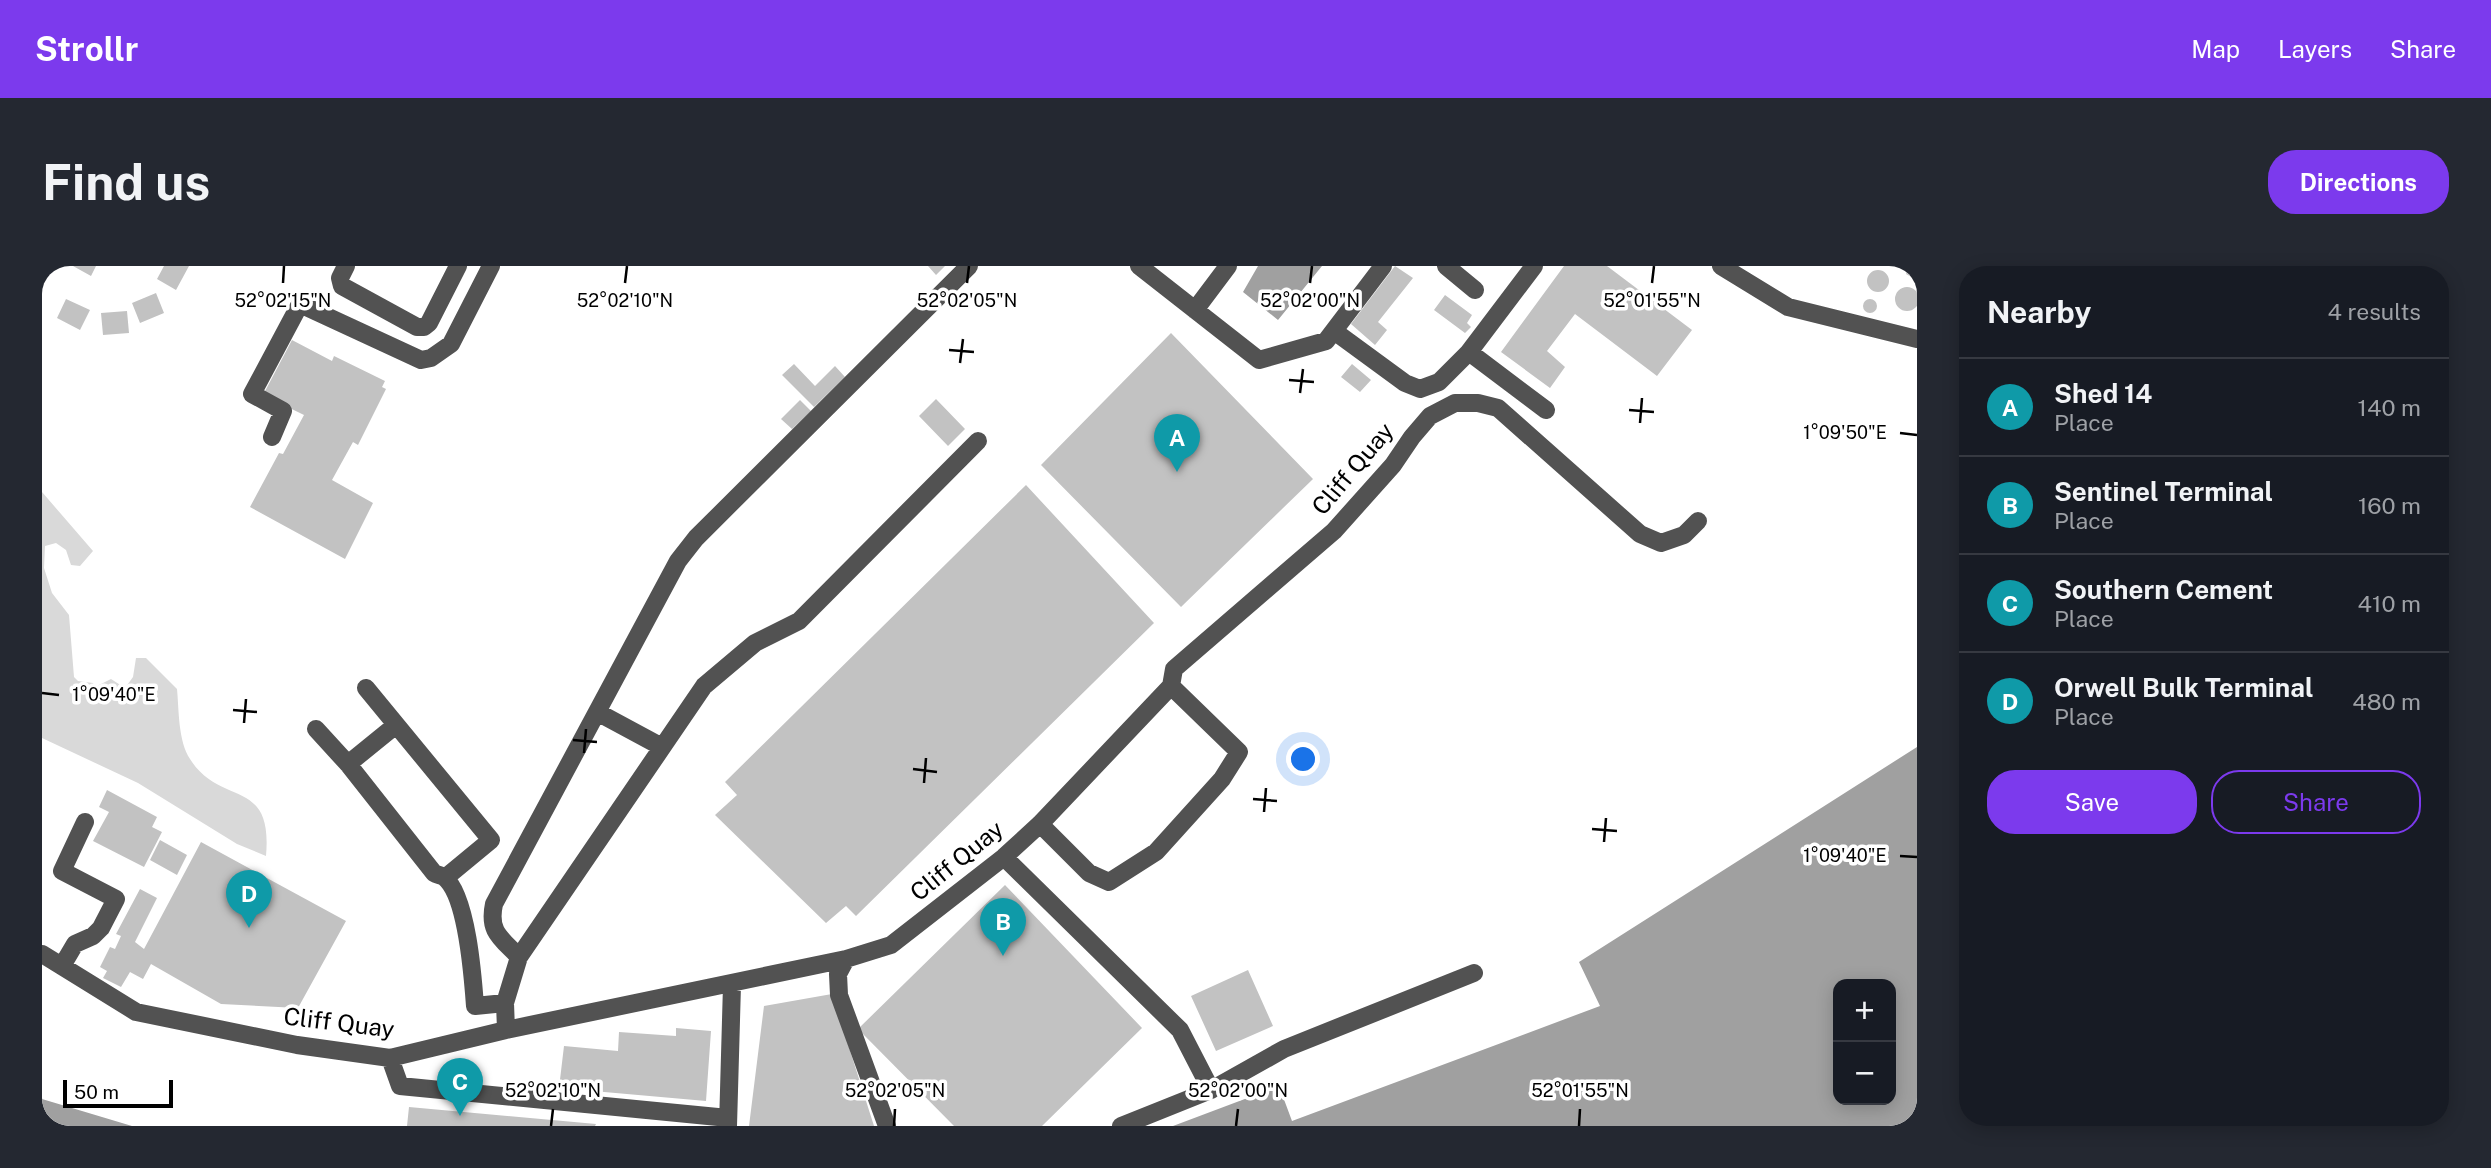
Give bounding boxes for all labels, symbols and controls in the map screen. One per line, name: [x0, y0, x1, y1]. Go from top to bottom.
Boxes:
text: Strollr: [35, 30, 138, 68]
text: Map: [2191, 35, 2240, 63]
text: Layers: [2278, 35, 2352, 63]
text: Share: [2390, 35, 2456, 63]
button: Directions: [2268, 150, 2449, 214]
text: Find us: [42, 153, 210, 211]
text: 52°02'15"N: [235, 290, 331, 311]
text: 52°02'10"N: [577, 290, 673, 311]
text: 52°02'05"N: [917, 290, 1017, 311]
text: 52°02'00"N: [1260, 290, 1360, 311]
text: 52°01'55"N: [1603, 290, 1701, 311]
text: Nearby: [1987, 294, 2091, 330]
text: 4 results: [2327, 298, 2421, 325]
text: Shed 14: [2054, 378, 2152, 409]
text: A: [2002, 394, 2018, 421]
text: 140 m: [2358, 394, 2421, 421]
text: Place: [2054, 409, 2114, 436]
pin: A: [1154, 414, 1200, 472]
street label: Cliff Quay: [1306, 417, 1399, 520]
text: 1°09'50"E: [1803, 422, 1887, 443]
text: Sentinel Terminal: [2054, 476, 2273, 507]
text: B: [2002, 492, 2018, 519]
text: 160 m: [2358, 492, 2421, 519]
text: Place: [2054, 507, 2114, 534]
text: Southern Cement: [2054, 574, 2273, 605]
text: C: [2002, 590, 2018, 617]
text: 410 m: [2358, 590, 2421, 617]
text: Place: [2054, 605, 2114, 632]
text: Orwell Bulk Terminal: [2054, 672, 2313, 703]
text: 1°09'40"E: [72, 684, 156, 705]
text: D: [2002, 688, 2018, 715]
text: 480 m: [2352, 688, 2421, 715]
text: Place: [2054, 703, 2114, 730]
your location: [1286, 742, 1320, 776]
button: Save: [1987, 770, 2197, 834]
button: Share: [2211, 770, 2421, 834]
street label: Cliff Quay: [904, 814, 1009, 906]
text: 1°09'40"E: [1803, 845, 1887, 866]
pin: D: [226, 870, 272, 928]
pin: B: [980, 898, 1026, 956]
map controls: [1833, 979, 1896, 1105]
button: +: [1833, 979, 1896, 1042]
street label: Cliff Quay: [282, 1001, 396, 1043]
button: −: [1833, 1042, 1896, 1105]
pin: C: [437, 1058, 483, 1116]
scale bar: [63, 1077, 173, 1109]
text: 52°02'10"N: [505, 1080, 601, 1101]
text: 52°02'05"N: [845, 1080, 945, 1101]
text: 52°02'00"N: [1188, 1080, 1288, 1101]
text: 52°01'55"N: [1531, 1080, 1629, 1101]
text: 50 m: [74, 1081, 119, 1103]

